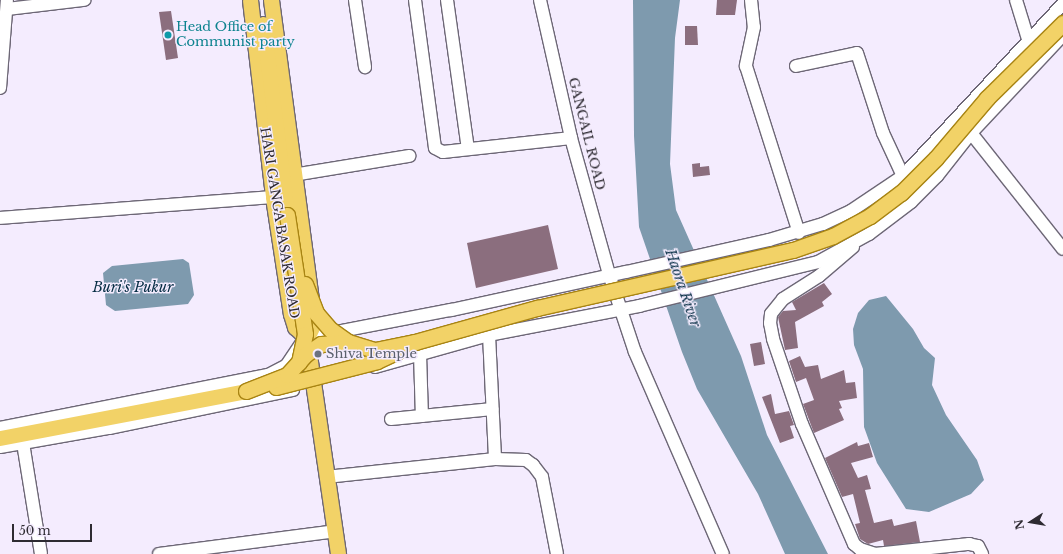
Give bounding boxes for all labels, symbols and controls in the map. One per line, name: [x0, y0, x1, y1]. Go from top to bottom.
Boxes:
place label: Head Office of Communist party: [176, 20, 295, 51]
marker: Head Office of Communist party: [163, 30, 173, 40]
street label: GANGAIL ROAD: [564, 76, 608, 192]
street label: HARI GANGA BASAK ROAD: [256, 126, 302, 320]
water label: Haora River: [662, 247, 704, 329]
water label: Buri's Pukur: [92, 279, 174, 295]
place label: Shiva Temple: [326, 346, 417, 362]
marker: Shiva Temple: [313, 349, 323, 359]
north arrow: [1011, 502, 1051, 542]
scale bar: [14, 516, 94, 542]
text: N: [1011, 518, 1027, 531]
text: 50 m: [19, 523, 51, 538]

